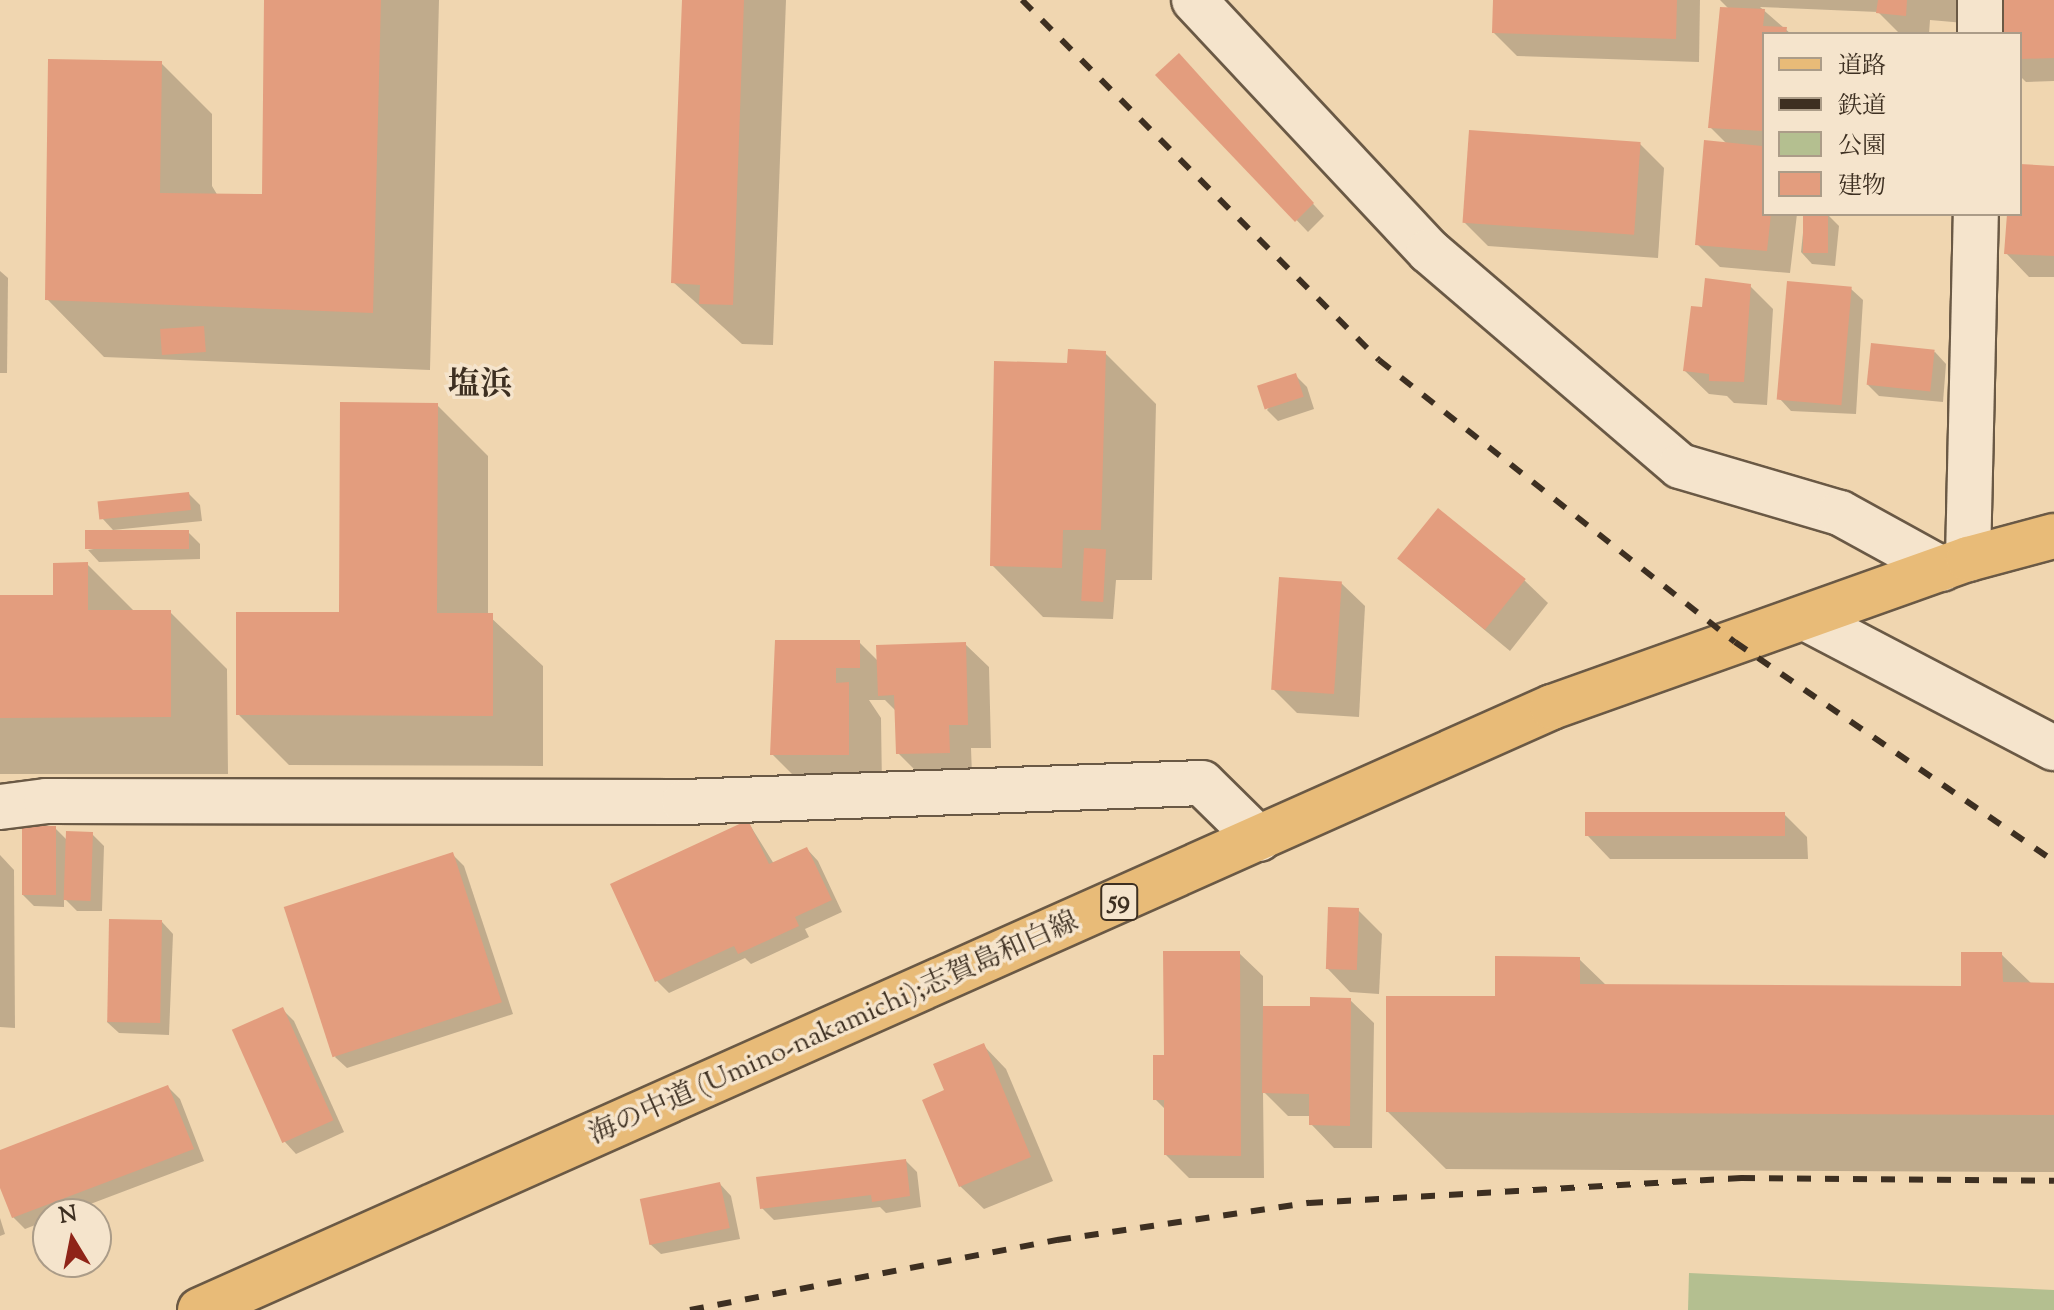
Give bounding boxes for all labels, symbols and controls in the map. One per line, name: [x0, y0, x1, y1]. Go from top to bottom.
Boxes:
legend: [1762, 32, 2022, 216]
text: 道路: [1838, 50, 1886, 84]
text: 鉄道: [1838, 90, 1886, 124]
text: 公園: [1838, 130, 1886, 164]
text: 建物: [1838, 170, 1886, 204]
district label: 塩浜: [448, 367, 512, 405]
road number: 59: [1099, 880, 1139, 924]
street label: 海の中道 (Umino-nakamichi);志賀島和白線: [585, 906, 1083, 1152]
north arrow: [32, 1198, 112, 1278]
text: N: [57, 1199, 80, 1234]

